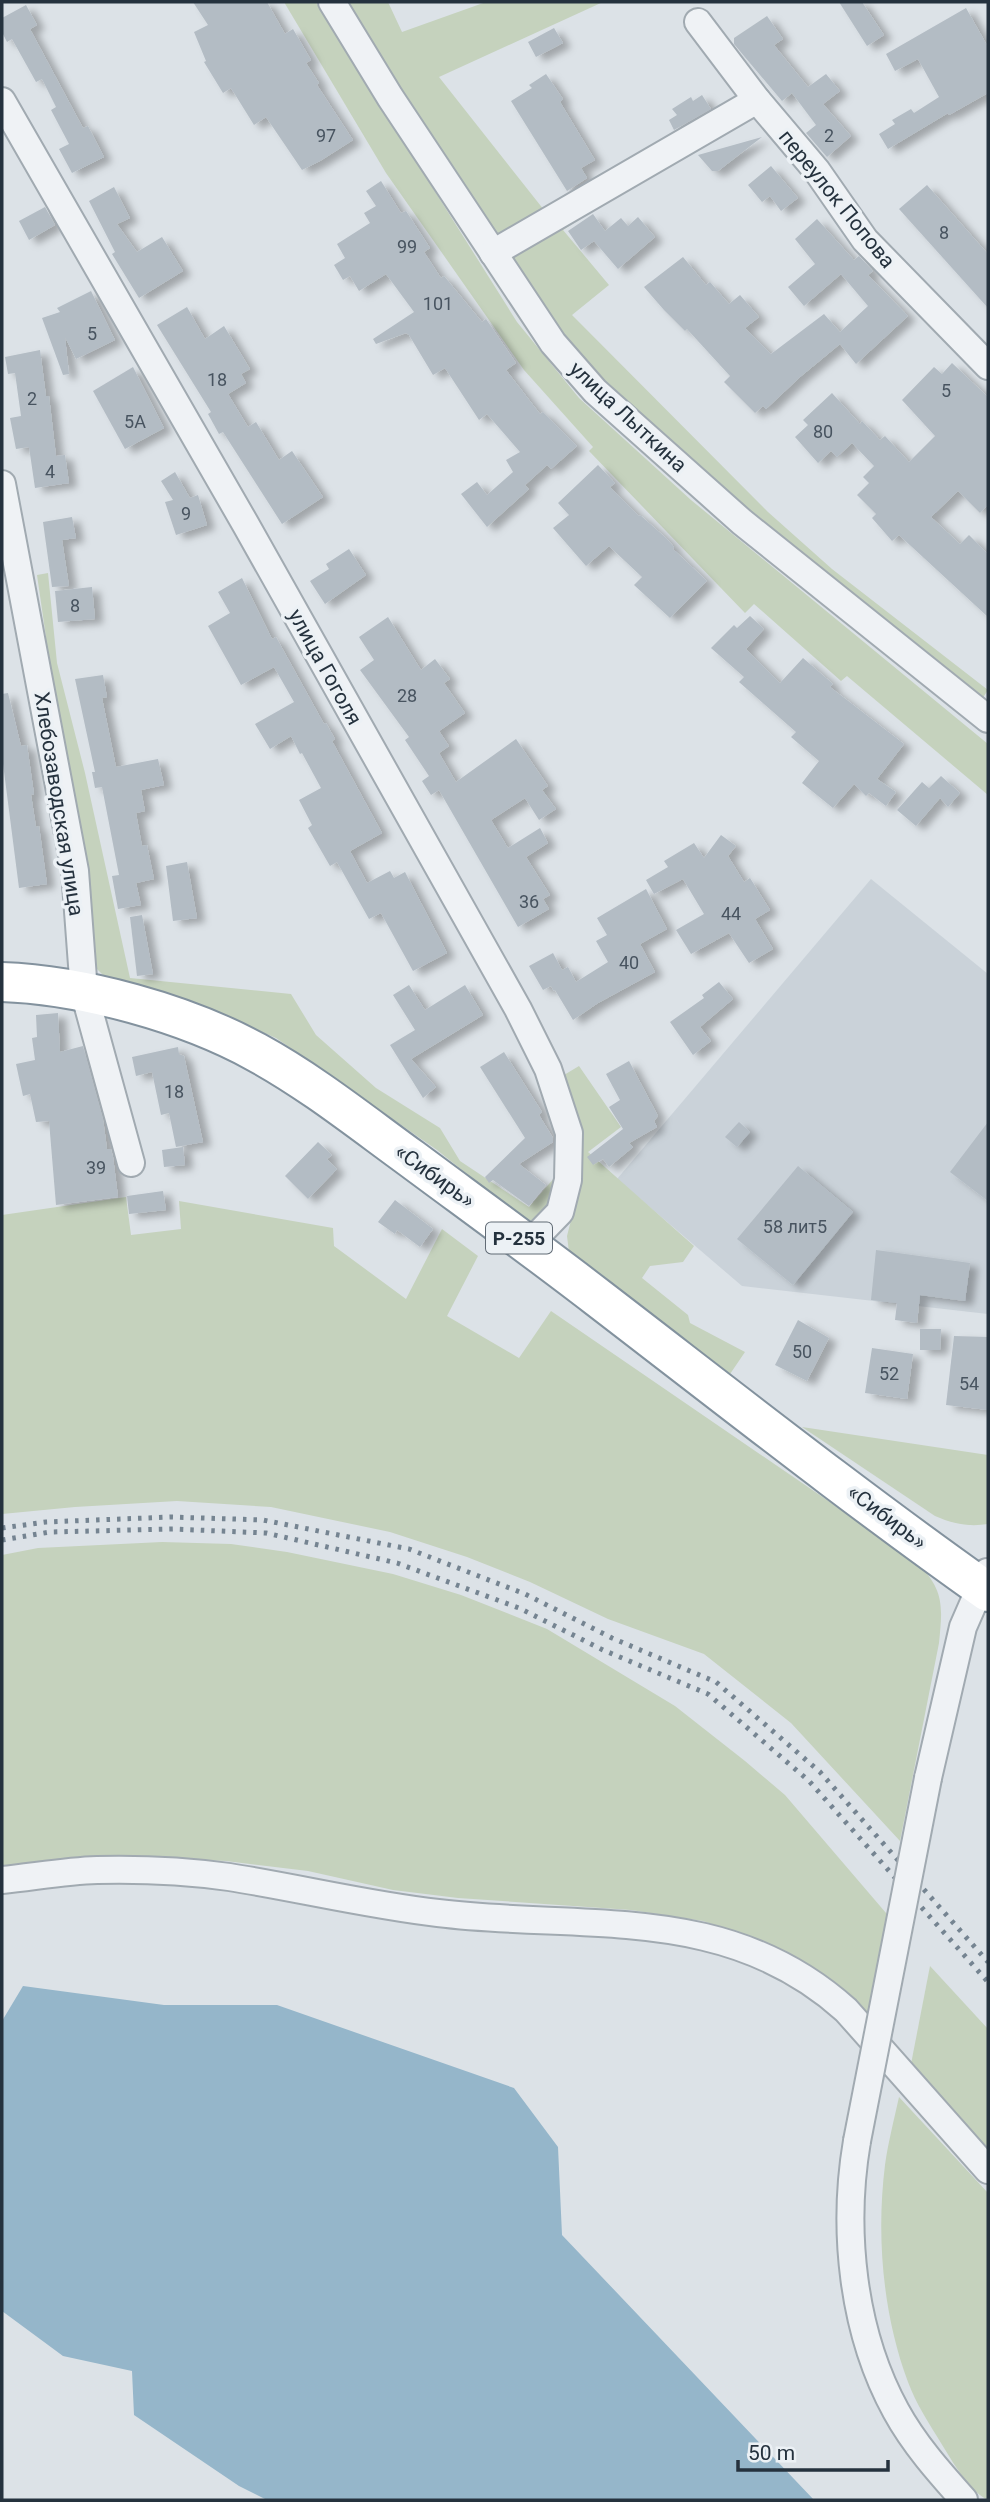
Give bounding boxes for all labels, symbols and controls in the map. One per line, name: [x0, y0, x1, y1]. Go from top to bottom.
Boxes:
house number: 97: [316, 125, 336, 146]
street label: переулок Попова: [774, 125, 900, 273]
house number: 2: [824, 125, 834, 146]
house number: 8: [939, 222, 949, 243]
house number: 99: [397, 236, 417, 257]
house number: 101: [423, 293, 453, 314]
house number: 5: [87, 323, 97, 344]
street label: улица Лыткина: [565, 357, 691, 477]
house number: 18: [207, 369, 227, 390]
house number: 5: [941, 380, 951, 401]
house number: 2: [27, 388, 37, 409]
house number: 5А: [124, 411, 146, 432]
house number: 80: [813, 421, 833, 442]
house number: 4: [45, 461, 55, 482]
house number: 9: [181, 503, 191, 524]
house number: 8: [70, 595, 80, 616]
street label: улица Гоголя: [283, 605, 367, 729]
house number: 28: [397, 685, 417, 706]
street label: Хлебозаводская улица: [29, 690, 89, 918]
house number: 36: [519, 891, 539, 912]
house number: 44: [721, 903, 741, 924]
house number: 40: [619, 952, 639, 973]
house number: 18: [164, 1081, 184, 1102]
street label: «Сибирь»: [391, 1139, 479, 1213]
house number: 39: [86, 1157, 106, 1178]
house number: 58 лит5: [763, 1216, 827, 1237]
road number: Р-255: [486, 1222, 552, 1254]
house number: 50: [792, 1341, 812, 1362]
house number: 52: [879, 1363, 899, 1384]
house number: 54: [959, 1373, 979, 1394]
street label: «Сибирь»: [843, 1480, 931, 1554]
scale bar: [738, 2428, 888, 2472]
text: 50 m: [748, 2441, 795, 2465]

